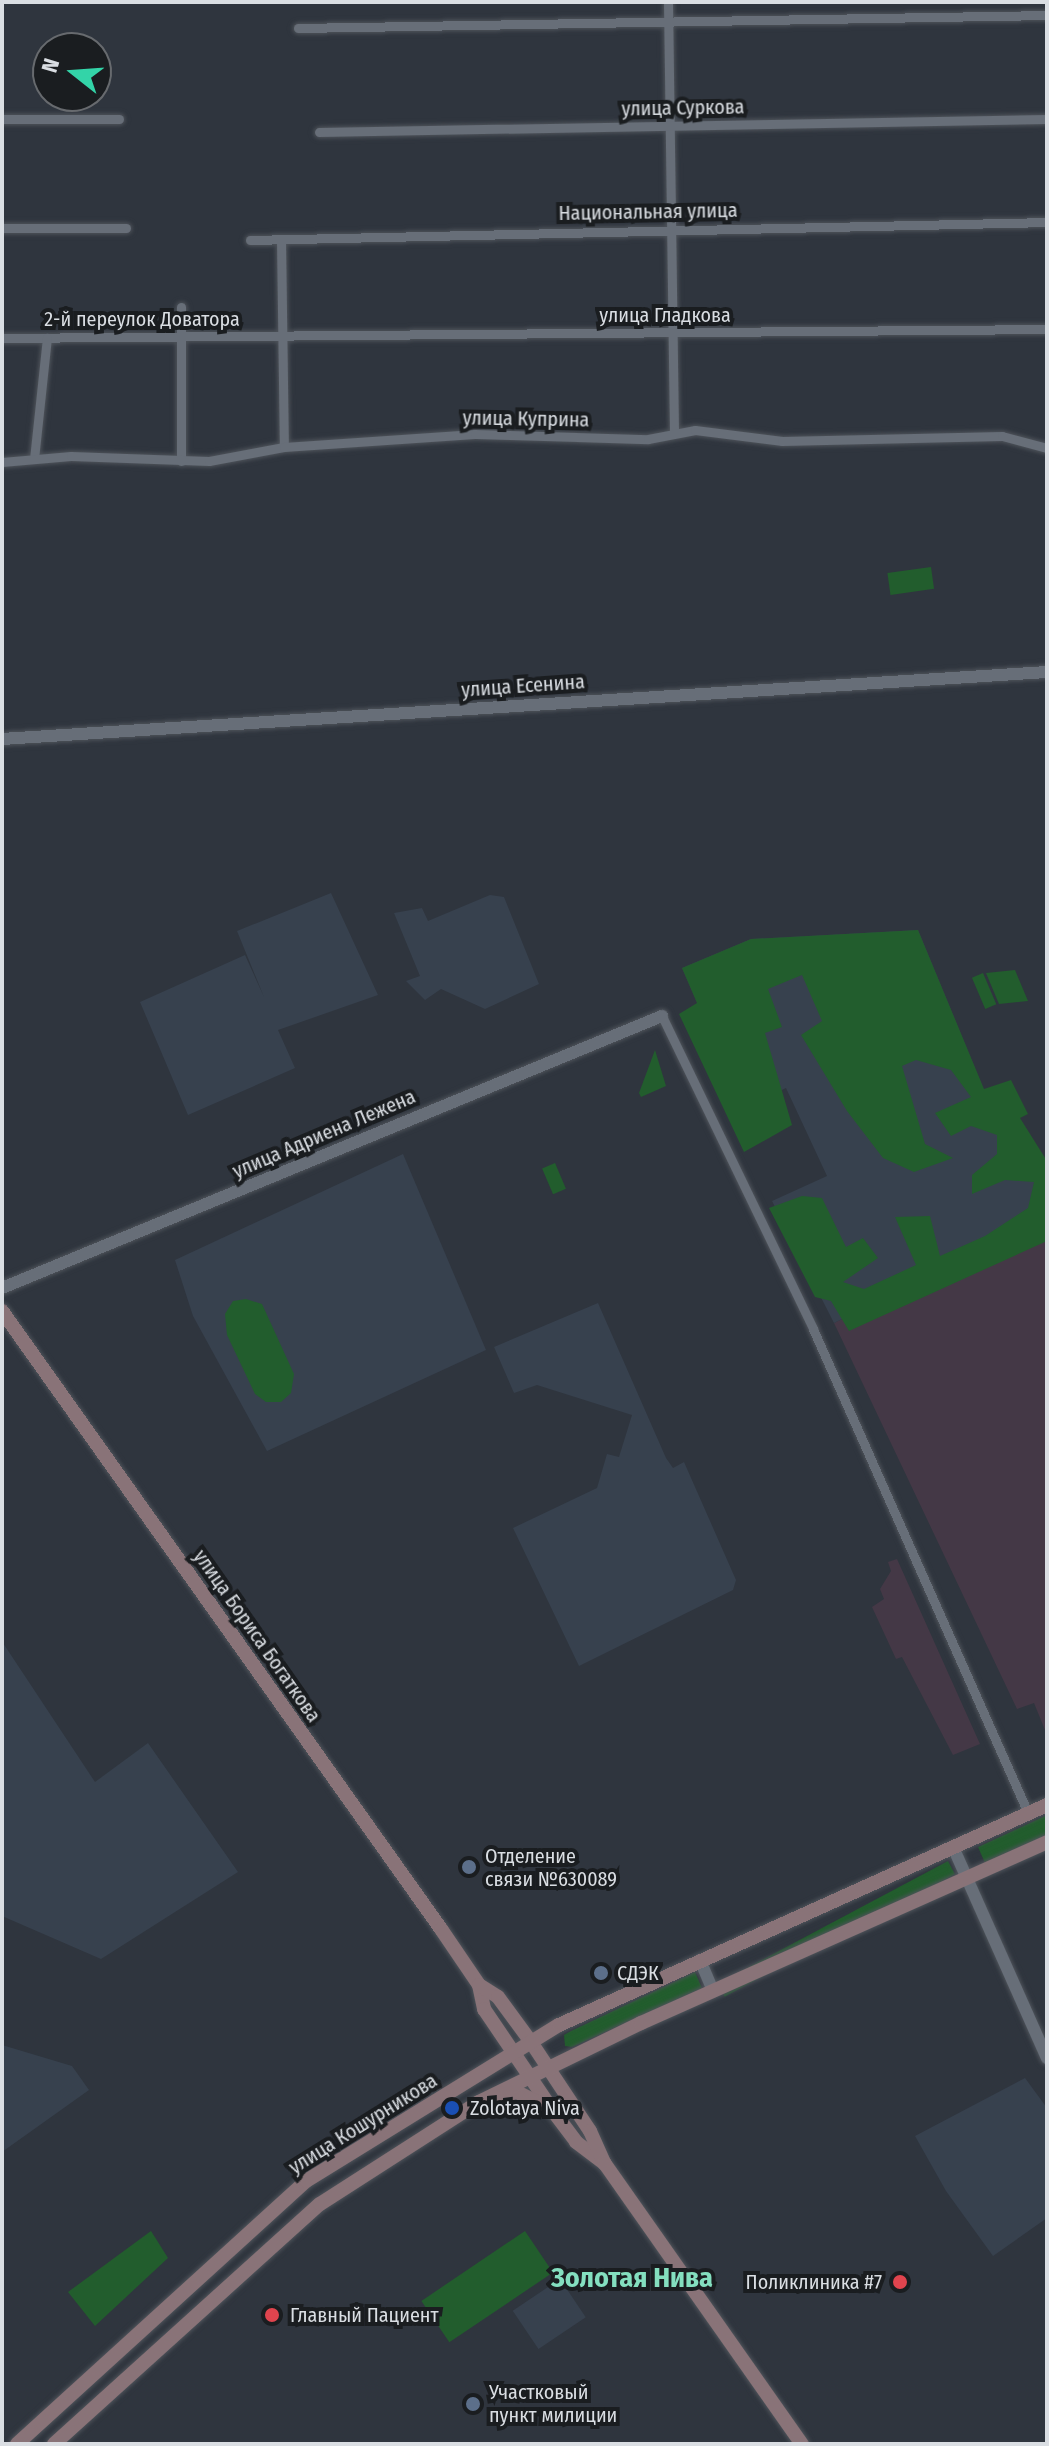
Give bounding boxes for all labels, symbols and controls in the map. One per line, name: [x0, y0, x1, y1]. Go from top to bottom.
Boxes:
north arrow: [32, 32, 112, 112]
text: N: [36, 55, 65, 76]
street label: улица Суркова: [621, 95, 745, 121]
street label: Национальная улица: [558, 198, 738, 226]
street label: улица Гладкова: [599, 303, 731, 327]
street label: 2-й переулок Доватора: [44, 307, 240, 331]
street label: улица Куприна: [462, 406, 590, 432]
street label: улица Есенина: [460, 670, 586, 702]
street label: улица Адриена Лежена: [229, 1085, 419, 1183]
street label: улица Бориса Богаткова: [188, 1545, 326, 1727]
place label: Отделение связи №630089: [485, 1844, 617, 1891]
marker: Отделение связи №630089: [460, 1858, 478, 1876]
place label: СДЭК: [617, 1961, 659, 1985]
marker: СДЭК: [592, 1964, 610, 1982]
street label: улица Кошурникова: [284, 2069, 442, 2179]
place label: Zolotaya Niva: [470, 2096, 580, 2120]
marker: Zolotaya Niva: [441, 2097, 463, 2119]
district label: Золотая Нива: [551, 2261, 713, 2295]
place label: Поликлиника #7: [746, 2270, 882, 2294]
marker: Поликлиника #7: [889, 2271, 911, 2293]
place label: Главный Пациент: [290, 2303, 439, 2327]
marker: Главный Пациент: [261, 2304, 283, 2326]
place label: Участковый пункт милиции: [489, 2380, 617, 2427]
marker: Участковый пункт милиции: [464, 2395, 482, 2413]

